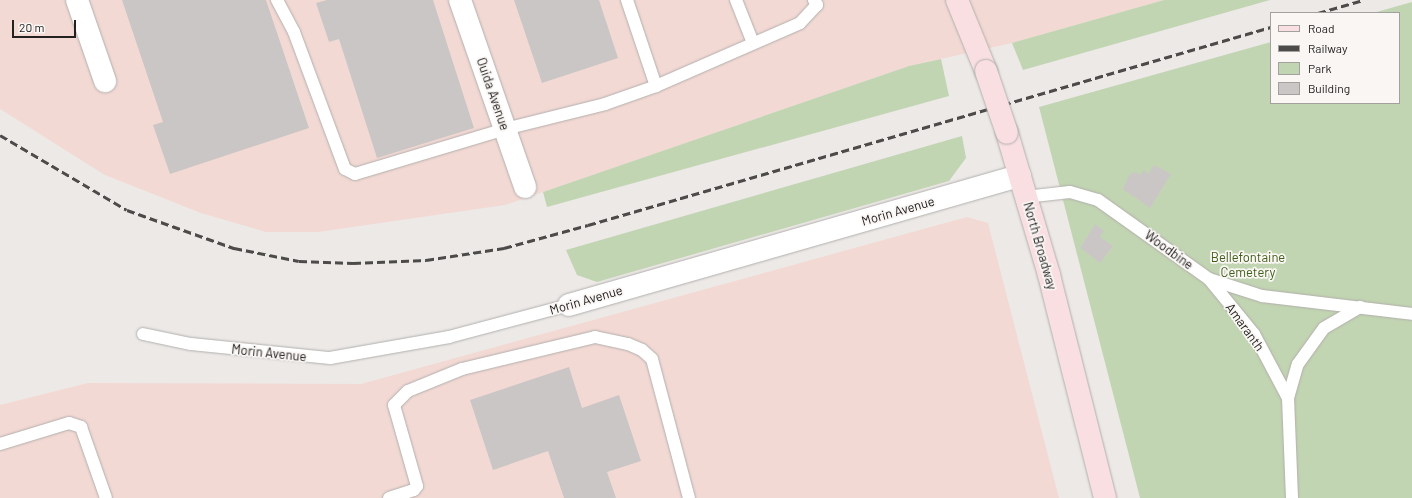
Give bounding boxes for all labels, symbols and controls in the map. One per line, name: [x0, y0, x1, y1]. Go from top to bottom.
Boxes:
scale bar: [14, 12, 78, 38]
legend: [1270, 12, 1400, 104]
text: 20 m: [19, 20, 45, 34]
text: Road: [1308, 21, 1335, 35]
text: Railway: [1308, 41, 1347, 55]
street label: Ouida Avenue: [473, 56, 513, 132]
text: Park: [1308, 61, 1332, 75]
text: Building: [1308, 81, 1350, 95]
street label: Morin Avenue: [860, 193, 936, 229]
street label: North Broadway: [1020, 200, 1060, 292]
street label: Woodbine: [1142, 227, 1196, 273]
park label: Bellefontaine Cemetery: [1211, 250, 1285, 281]
street label: Morin Avenue: [548, 282, 624, 318]
street label: Amaranth: [1222, 300, 1268, 354]
street label: Morin Avenue: [231, 341, 307, 365]

